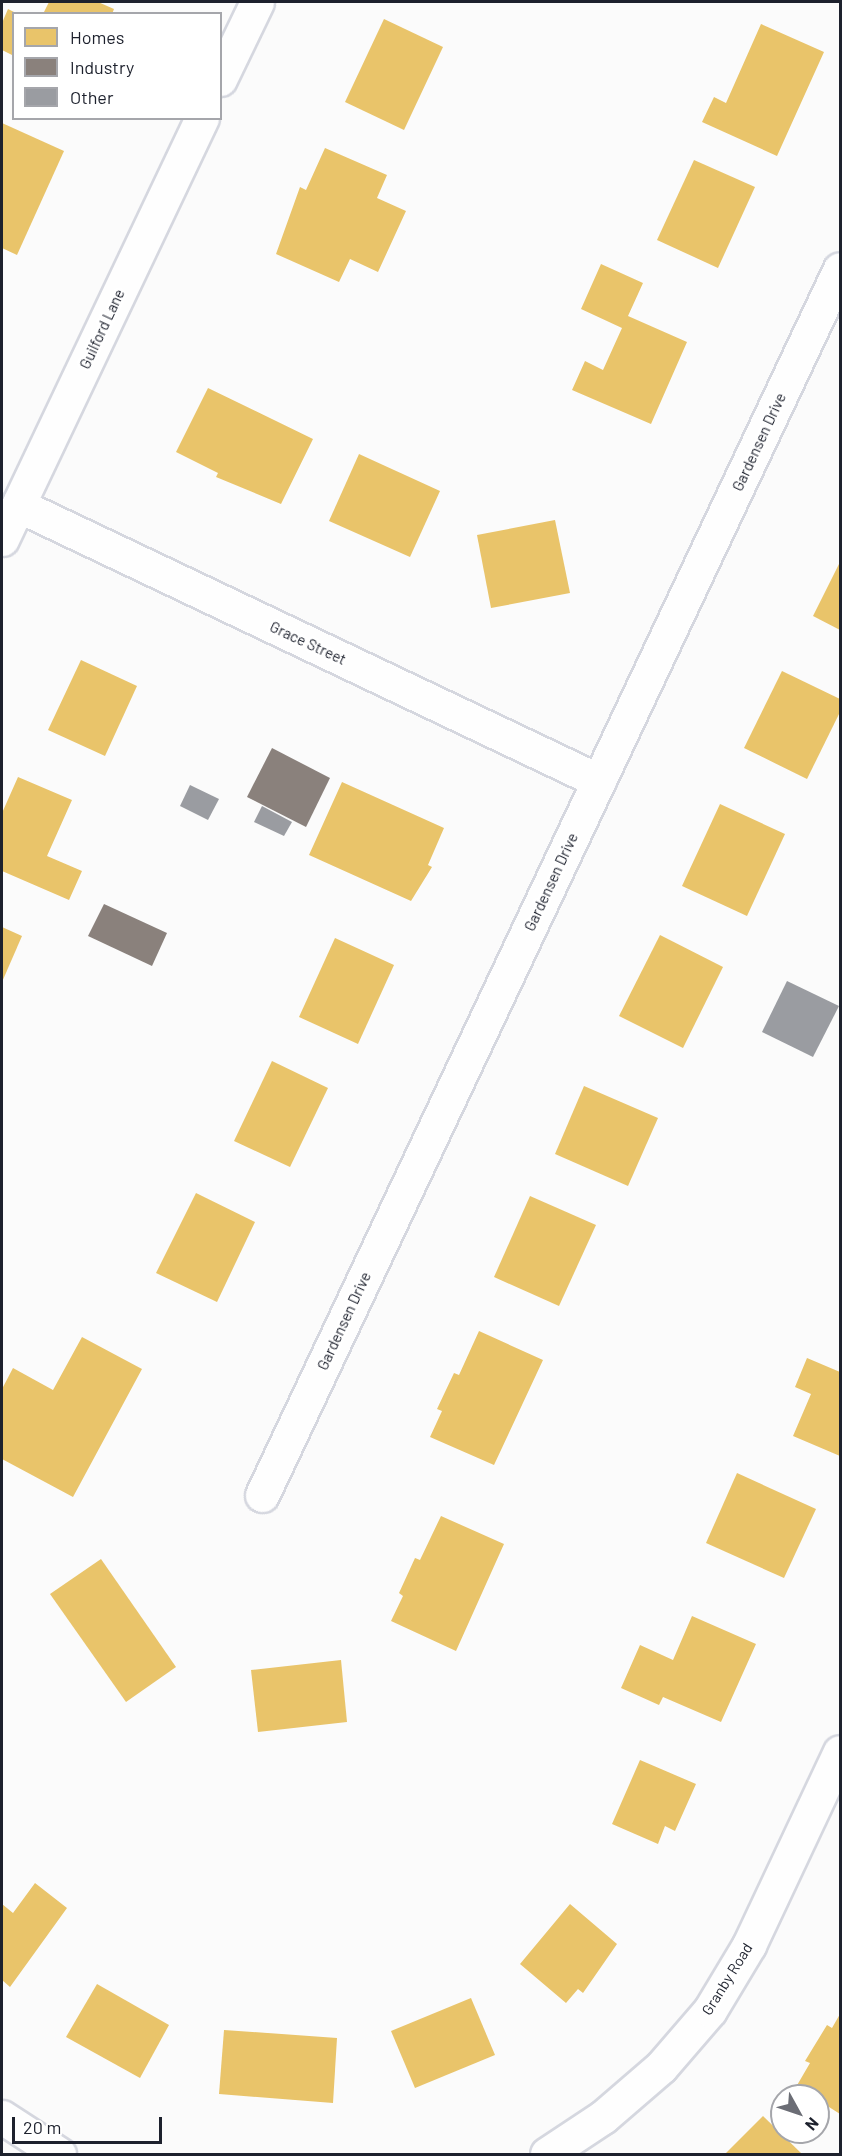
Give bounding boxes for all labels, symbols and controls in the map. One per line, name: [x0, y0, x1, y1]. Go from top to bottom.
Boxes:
legend: [12, 12, 222, 120]
text: Homes: [70, 26, 124, 48]
text: Industry: [70, 56, 134, 78]
text: Other: [70, 86, 113, 108]
street label: Guilford Lane: [76, 286, 128, 372]
street label: Gardensen Drive: [728, 390, 790, 494]
street label: Grace Street: [267, 618, 349, 668]
street label: Gardensen Drive: [520, 830, 582, 934]
street label: Gardensen Drive: [313, 1269, 375, 1373]
street label: Granby Road: [698, 1940, 756, 2018]
north arrow: [770, 2084, 830, 2144]
scale bar: [15, 2105, 165, 2143]
text: N: [802, 2114, 823, 2135]
text: 20 m: [23, 2116, 61, 2138]

